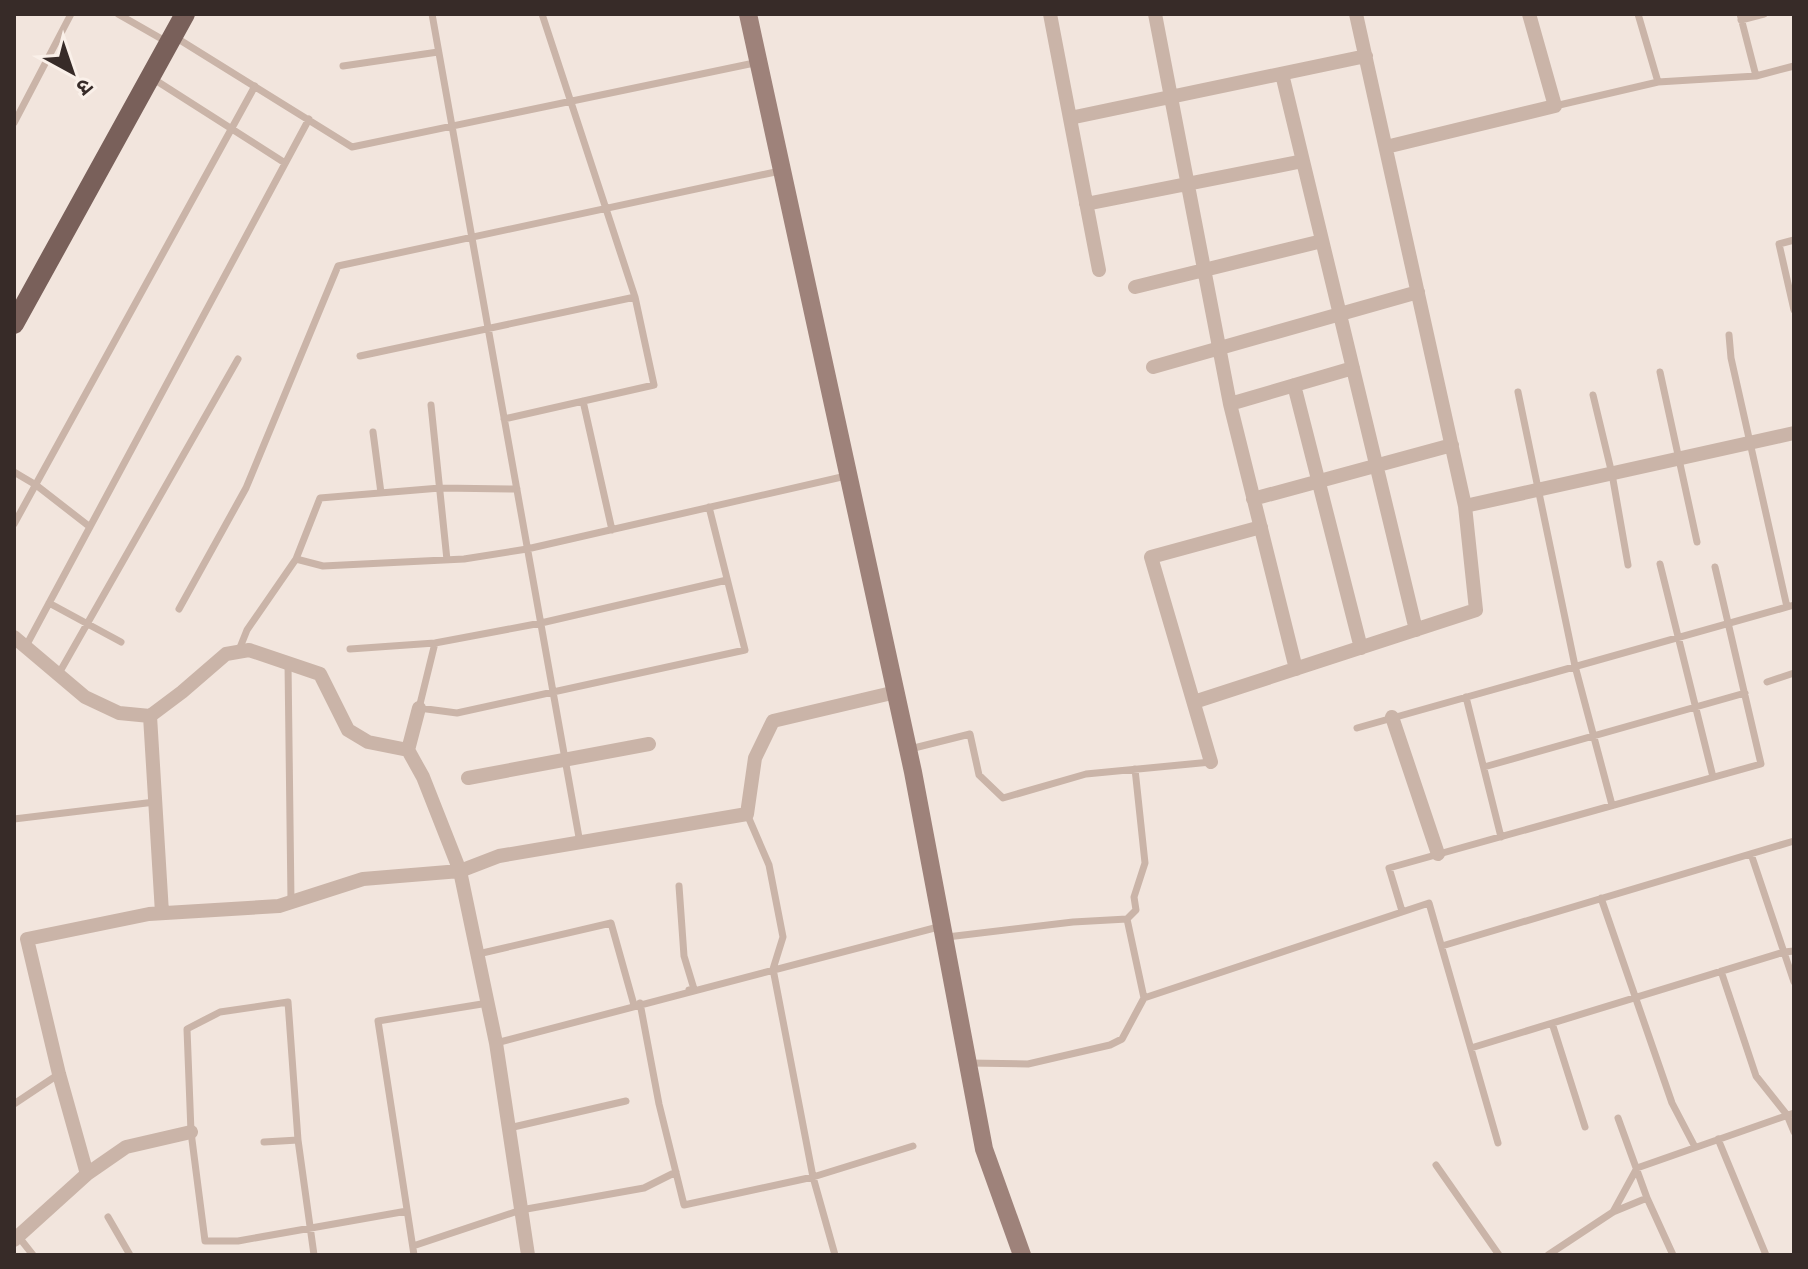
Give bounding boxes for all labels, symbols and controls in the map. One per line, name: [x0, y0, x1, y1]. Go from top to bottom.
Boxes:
north arrow: [32, 32, 112, 112]
text: उ: [71, 73, 98, 101]

